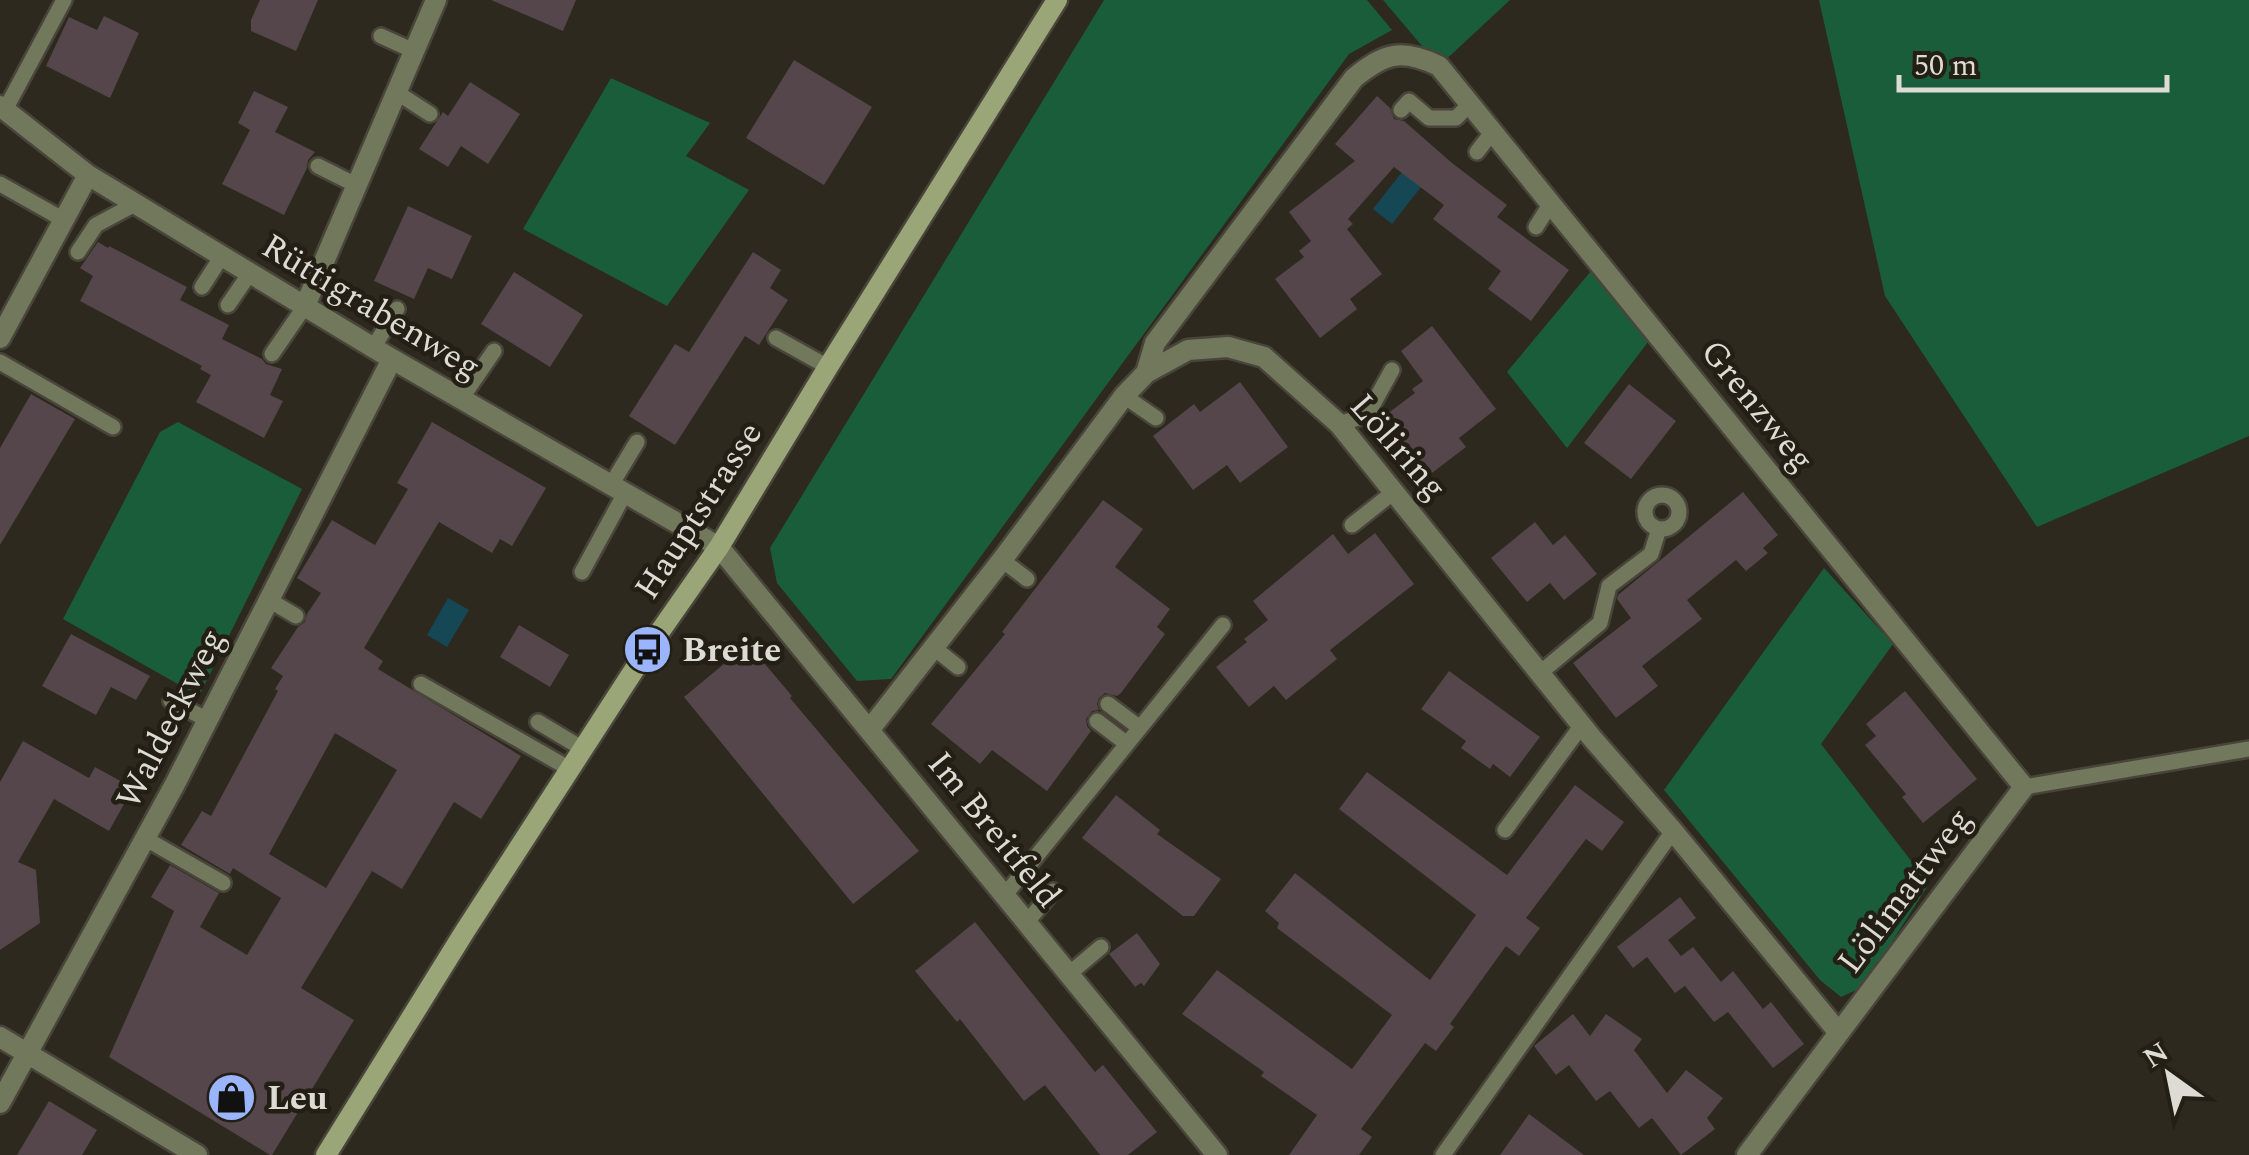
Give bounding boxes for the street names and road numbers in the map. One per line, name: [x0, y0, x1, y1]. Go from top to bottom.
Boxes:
street label: Rüttigrabenweg: [251, 221, 491, 393]
street label: Grenzweg: [1687, 328, 1827, 484]
street label: Löliring: [1337, 382, 1459, 512]
street label: Hauptstrasse: [621, 411, 777, 611]
street label: Waldeckweg: [103, 620, 239, 818]
street label: Im Breitfeld: [914, 740, 1074, 920]
street label: Lölimattweg: [1825, 797, 1985, 985]

